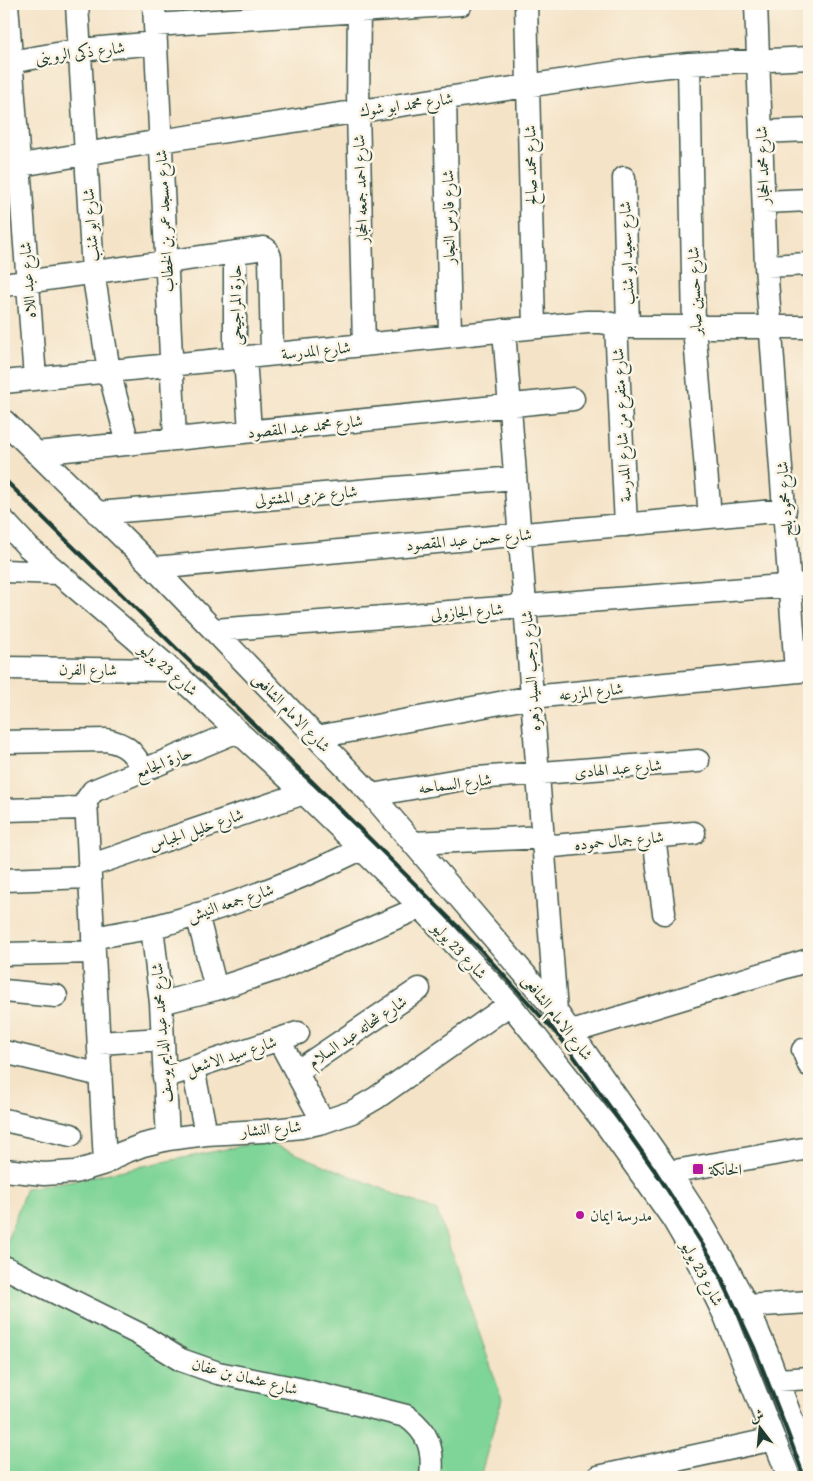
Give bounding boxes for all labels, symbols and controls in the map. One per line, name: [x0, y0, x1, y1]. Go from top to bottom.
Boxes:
street label: شارع ذكى الروينى: [34, 35, 126, 71]
street label: شارع محمد ابو شوك: [357, 86, 455, 124]
street label: شارع محمد صالح: [517, 125, 545, 205]
street label: شارع محمد الحجار: [749, 125, 777, 207]
street label: شارع احمد جمعه الحجار: [346, 134, 376, 246]
street label: شارع مسجد عمر بن الخطاب: [148, 149, 182, 293]
street label: شارع فارس النجار: [435, 170, 463, 266]
street label: شارع ابو شنب: [75, 187, 107, 263]
street label: شارع سعيد ابو شنب: [612, 201, 642, 305]
street label: شارع عبد اللاه: [12, 241, 44, 319]
street label: شارع حسين صابر: [680, 246, 710, 338]
street label: حارة المراجيحى: [223, 265, 247, 345]
street label: شارع المدرسة: [280, 334, 352, 368]
street label: شارع متفرع من شارع المدرسة: [605, 347, 639, 503]
street label: شارع محمد عبد المقصود: [246, 408, 364, 446]
street label: شارع محمود بلح: [769, 460, 802, 538]
street label: شارع عزمى المشتولى: [254, 479, 359, 513]
street label: شارع حسن عبد المقصود: [405, 522, 533, 558]
street label: شارع الجازولى: [430, 596, 504, 628]
street label: شارع رجب السيد زهره: [514, 610, 548, 732]
street label: شارع 23 يوليو: [132, 635, 204, 703]
street label: شارع الفرن: [59, 656, 117, 684]
street label: شارع الامام الشافعى: [245, 666, 337, 760]
street label: شارع المزرعه: [558, 676, 625, 708]
street label: حارة الجامع: [130, 740, 197, 788]
street label: شارع عبد الهادى: [573, 752, 663, 786]
street label: شارع السماحه: [417, 767, 493, 801]
street label: شارع خليل الجباس: [145, 802, 247, 858]
street label: شارع جمال حموده: [573, 824, 665, 858]
street label: شارع جمعه النيش: [184, 877, 277, 929]
street label: شارع 23 يوليو: [424, 914, 493, 986]
street label: شارع محمد عبد الدايم يوسف: [144, 962, 181, 1104]
street label: شارع الامام الشافعى: [514, 969, 599, 1067]
street label: شارع شحاته عبد السلام: [303, 989, 413, 1076]
street label: شارع سيد الاشعل: [182, 1029, 280, 1083]
street label: شارع النشار: [238, 1113, 302, 1145]
place label: الخانكة: [708, 1157, 742, 1181]
marker: الخانكة: [691, 1162, 705, 1176]
place label: مدرسة ايمان: [590, 1203, 652, 1227]
marker: مدرسة ايمان: [574, 1209, 586, 1221]
street label: شارع 23 يوليو: [673, 1234, 730, 1311]
street label: شارع عثمان بن عفان: [189, 1351, 301, 1403]
north arrow: [736, 1404, 786, 1454]
text: ش: [747, 1404, 766, 1427]

